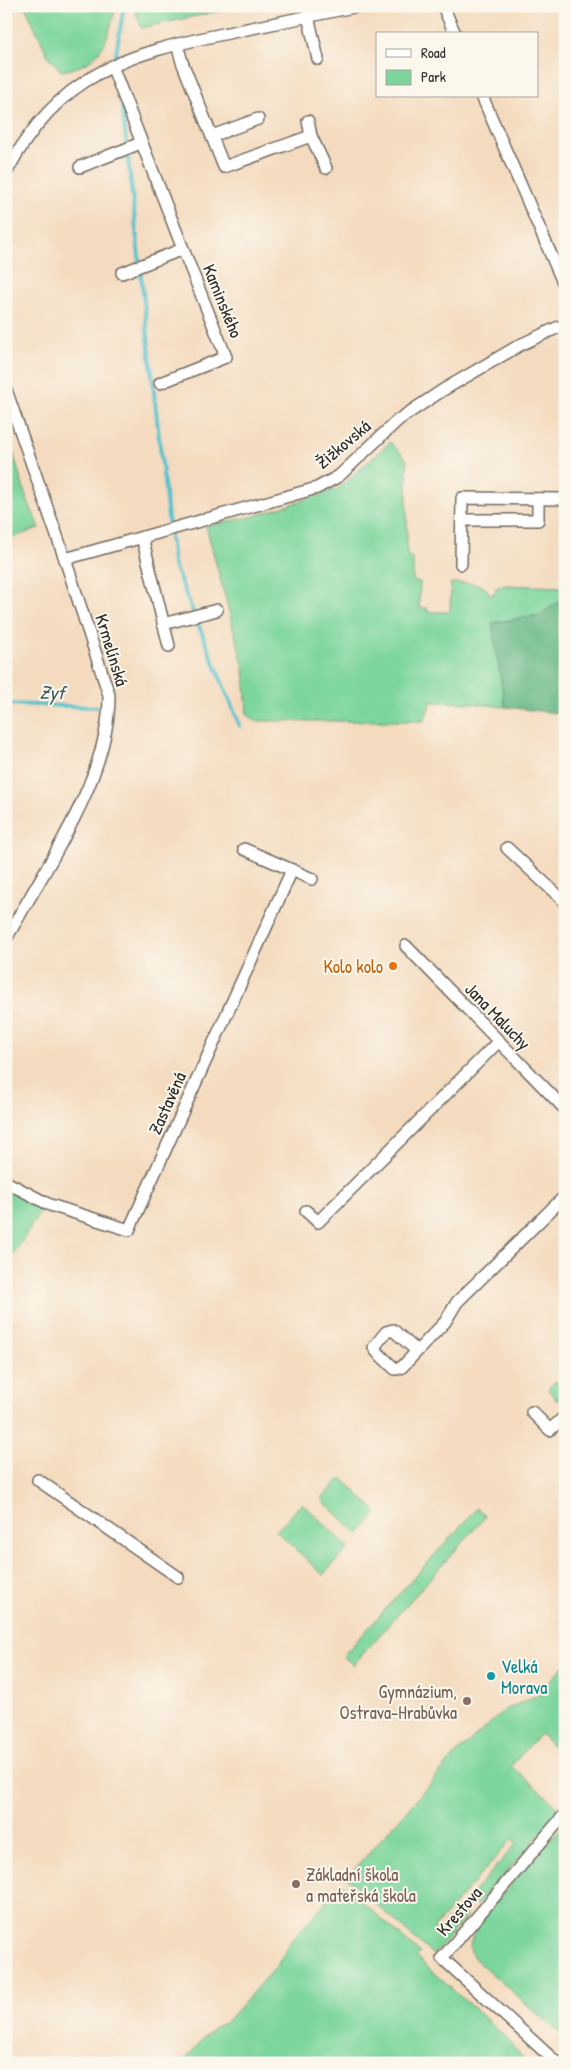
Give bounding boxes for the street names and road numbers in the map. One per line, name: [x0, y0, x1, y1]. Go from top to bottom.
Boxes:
street label: Kaminského: [197, 260, 249, 342]
street label: Žižkovská: [310, 414, 376, 474]
street label: Krmelínská: [89, 611, 135, 689]
street label: Jana Maluchy: [459, 977, 537, 1056]
street label: Zastavěná: [142, 1068, 192, 1138]
street label: Krestova: [430, 1881, 488, 1941]

